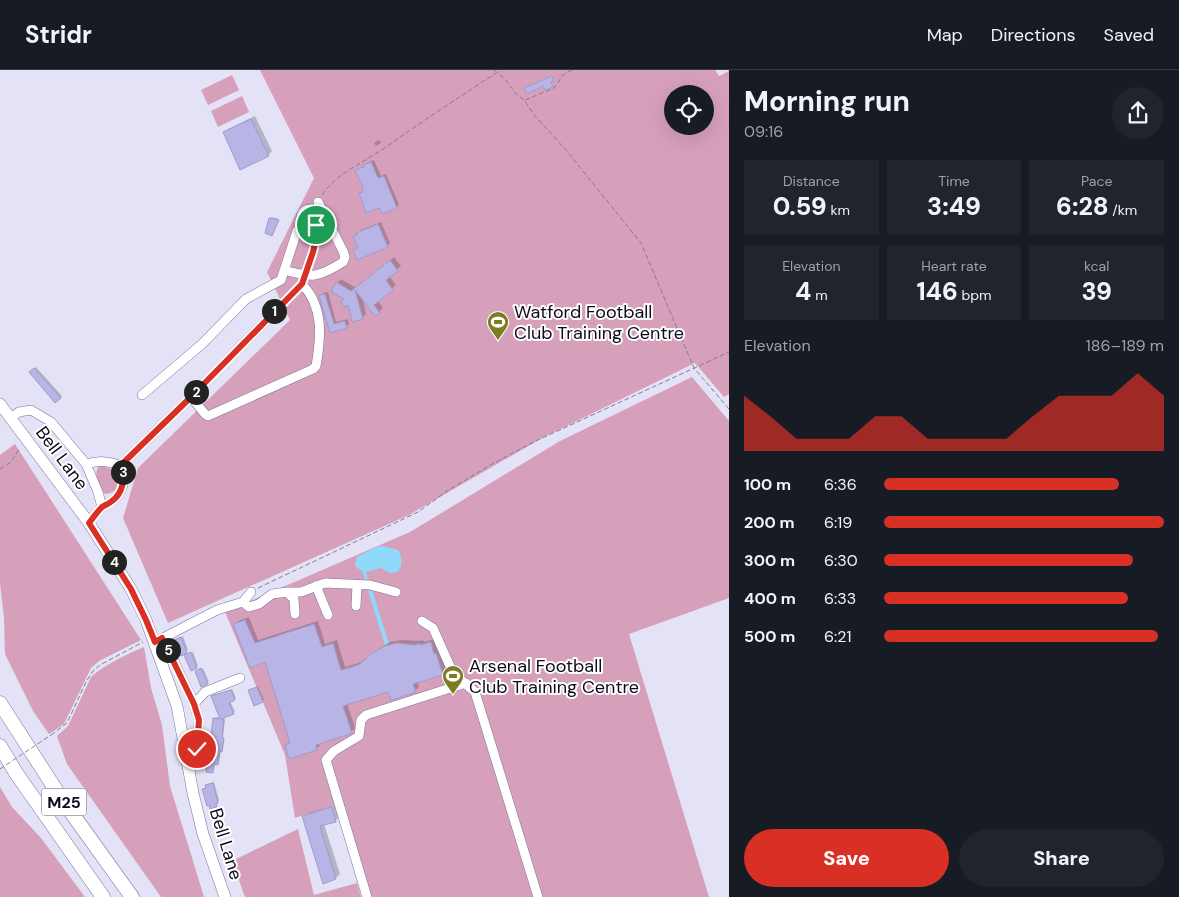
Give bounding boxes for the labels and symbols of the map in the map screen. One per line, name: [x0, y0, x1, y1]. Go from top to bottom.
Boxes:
pin: [295, 204, 337, 246]
pin: 1: [262, 298, 286, 324]
place label: Watford Football Club Training Centre: [514, 300, 684, 345]
sports icon: Watford Football Club Training Centre: [486, 310, 510, 341]
pin: 2: [184, 380, 208, 404]
street label: Bell Lane: [30, 421, 94, 495]
pin: 3: [110, 460, 136, 484]
pin: 4: [102, 550, 126, 574]
pin: 5: [156, 638, 180, 662]
place label: Arsenal Football Club Training Centre: [469, 654, 639, 699]
sports icon: Arsenal Football Club Training Centre: [441, 664, 465, 695]
pin: [176, 728, 218, 770]
road number: M25: [42, 789, 86, 816]
street label: Bell Lane: [204, 805, 248, 883]

